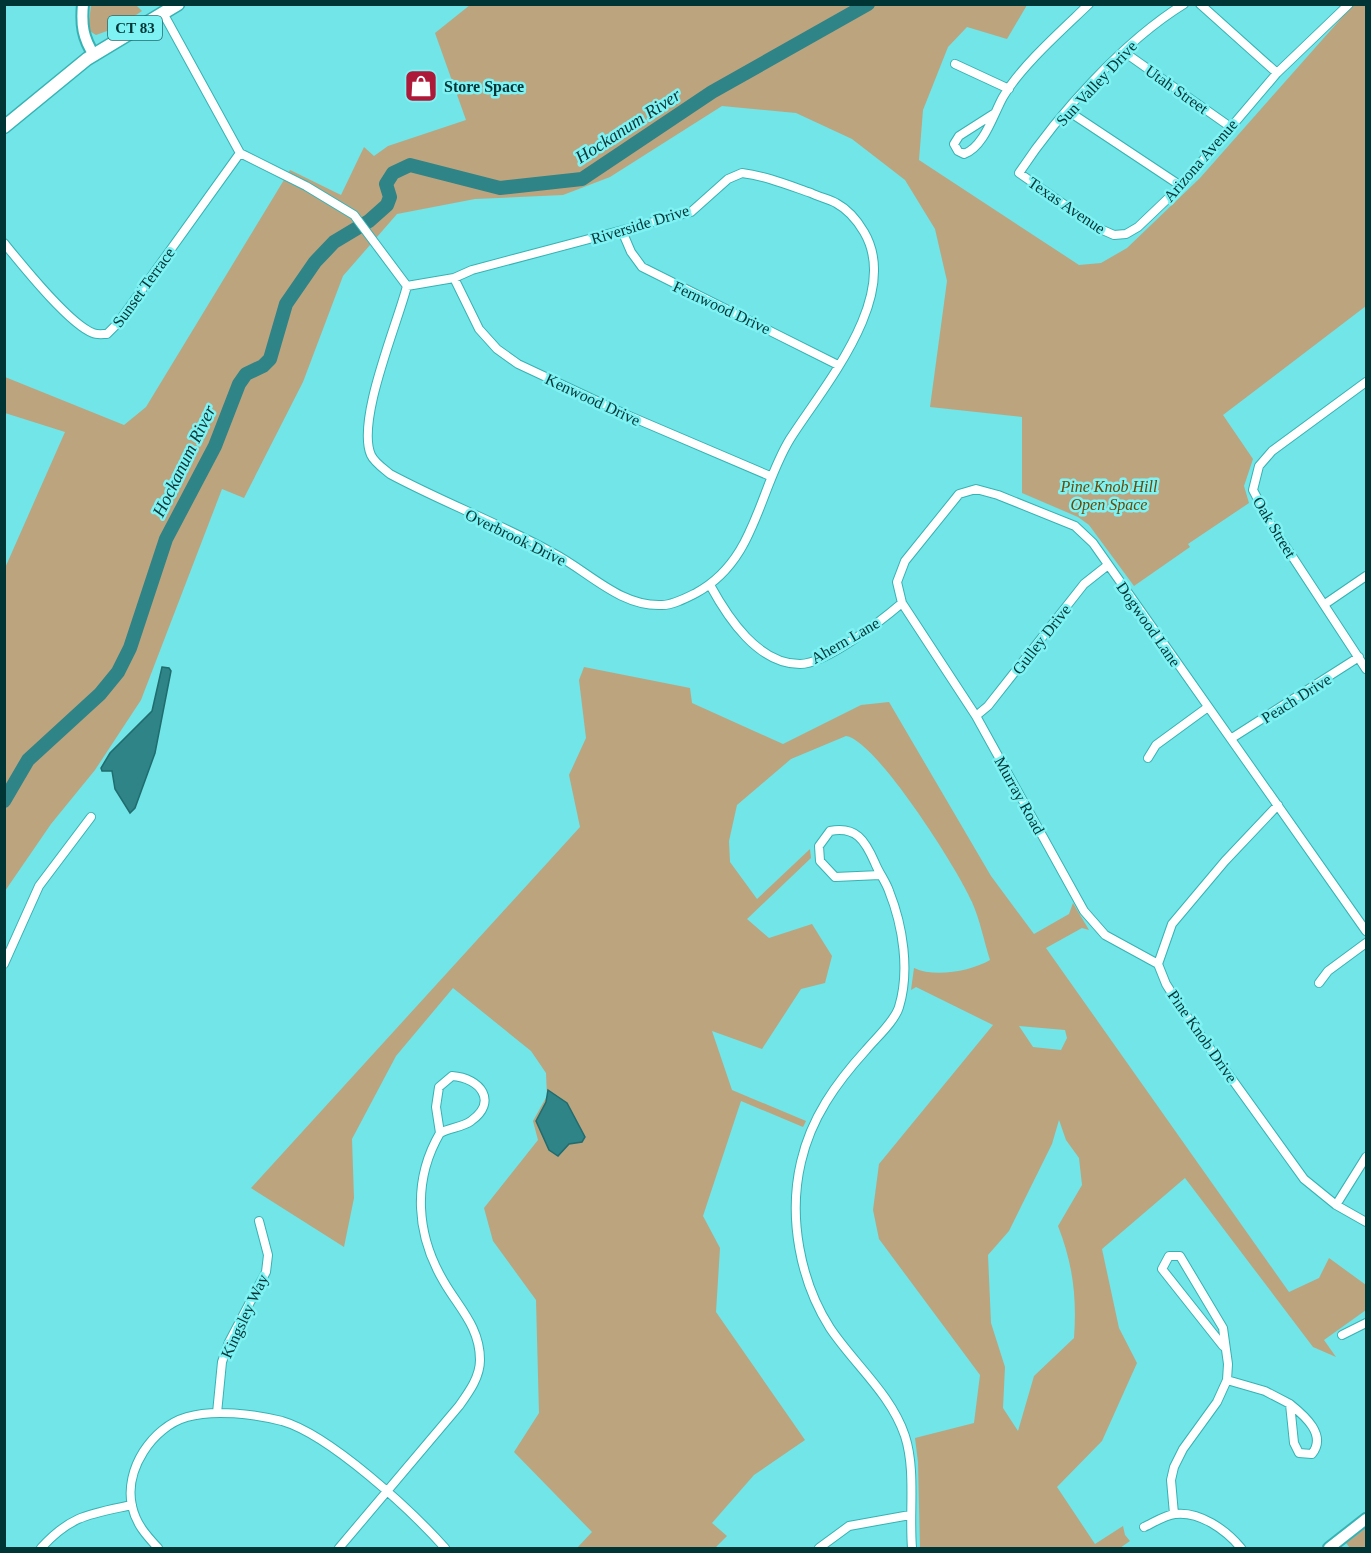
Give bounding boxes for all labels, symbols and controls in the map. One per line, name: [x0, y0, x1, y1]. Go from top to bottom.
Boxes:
road number: CT 83: [108, 16, 162, 40]
street label: Sun Valley Drive: [1053, 37, 1141, 130]
street label: Utah Street: [1142, 62, 1212, 117]
shop icon: Store Space: [403, 68, 439, 104]
place label: Store Space: [444, 78, 524, 96]
water label: Hockanum River: [571, 84, 685, 168]
street label: Arizona Avenue: [1160, 116, 1241, 205]
street label: Texas Avenue: [1025, 174, 1108, 237]
street label: Riverside Drive: [589, 201, 691, 247]
street label: Sunset Terrace: [109, 244, 178, 330]
street label: Fernwood Drive: [670, 277, 773, 337]
street label: Kenwood Drive: [543, 370, 643, 429]
water label: Hockanum River: [148, 401, 220, 521]
park label: Pine Knob Hill Open Space: [1060, 478, 1158, 514]
street label: Oak Street: [1250, 494, 1300, 561]
street label: Overbrook Drive: [463, 506, 569, 569]
street label: Dogwood Lane: [1112, 579, 1184, 670]
street label: Gulley Drive: [1009, 601, 1075, 678]
street label: Ahern Lane: [808, 614, 882, 667]
street label: Peach Drive: [1258, 670, 1334, 726]
street label: Murray Road: [990, 754, 1048, 837]
street label: Pine Knob Drive: [1165, 987, 1241, 1086]
street label: Kingsley Way: [218, 1272, 272, 1361]

